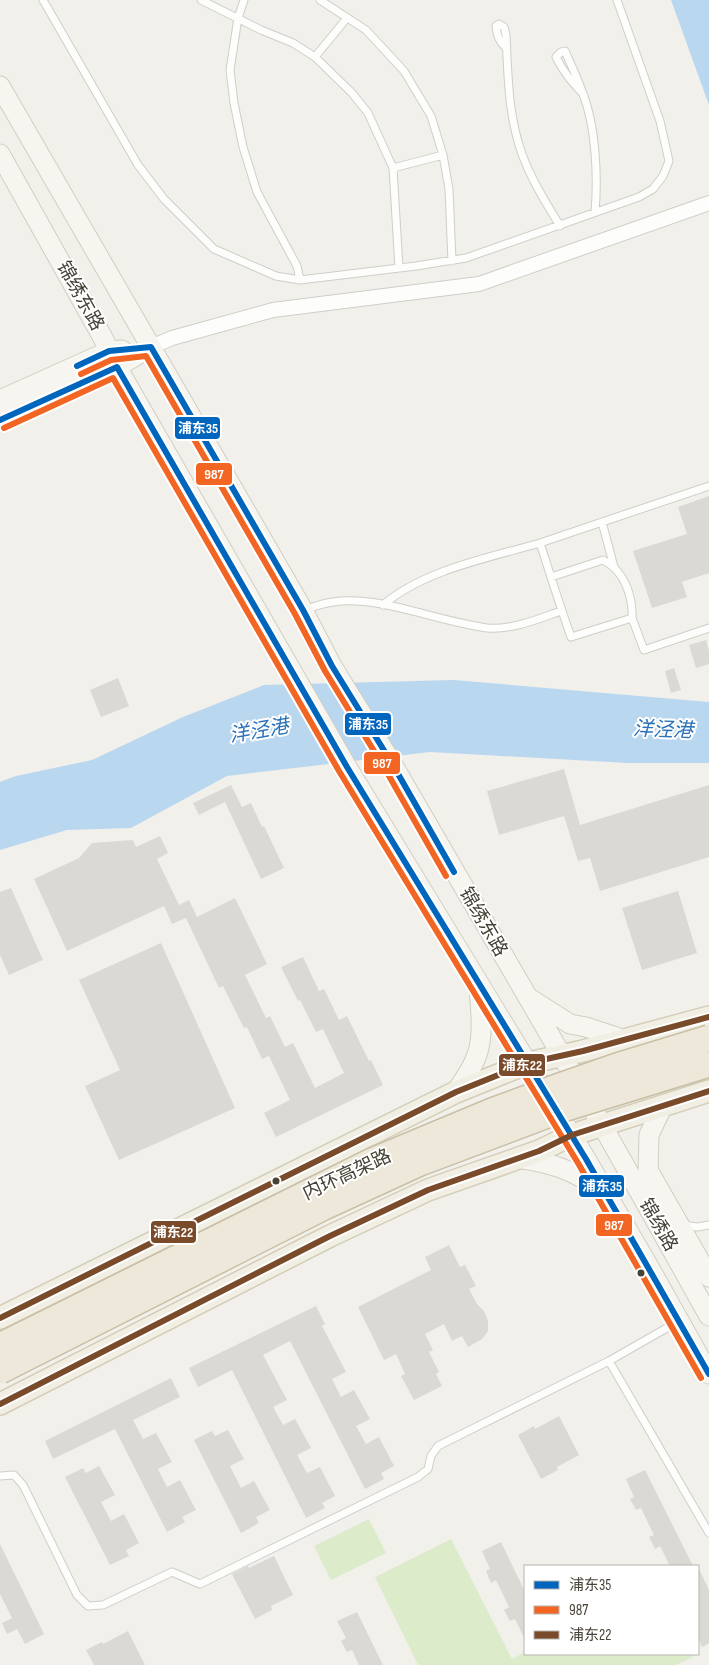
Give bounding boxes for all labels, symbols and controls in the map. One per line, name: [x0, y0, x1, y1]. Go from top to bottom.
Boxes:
street label: 锦绣东路: [52, 257, 108, 335]
line badge: 浦东35: [174, 416, 221, 440]
text: 浦东35: [178, 420, 218, 437]
line badge: 987: [195, 462, 233, 486]
text: 987: [204, 466, 225, 483]
line badge: 浦东35: [344, 712, 392, 736]
water label: 洋泾港: [227, 713, 294, 748]
text: 浦东35: [348, 716, 388, 733]
water label: 洋泾港: [633, 717, 696, 743]
line badge: 987: [363, 751, 401, 775]
text: 987: [372, 755, 393, 772]
street label: 锦绣东路: [454, 883, 512, 961]
line badge: 浦东22: [498, 1053, 546, 1077]
text: 浦东22: [502, 1057, 542, 1074]
street label: 内环高架路: [299, 1144, 395, 1206]
line badge: 浦东35: [578, 1174, 625, 1198]
unlabelled marker: [271, 1176, 281, 1186]
text: 浦东35: [582, 1178, 622, 1195]
street label: 锦绣路: [634, 1195, 682, 1255]
line badge: 987: [595, 1213, 633, 1237]
text: 987: [604, 1217, 625, 1234]
line badge: 浦东22: [150, 1220, 197, 1244]
text: 浦东22: [153, 1224, 193, 1241]
unlabelled marker: [636, 1268, 646, 1278]
legend: [524, 1565, 699, 1655]
text: 浦东35: [569, 1576, 611, 1595]
text: 987: [569, 1601, 588, 1620]
text: 浦东22: [569, 1626, 611, 1645]

